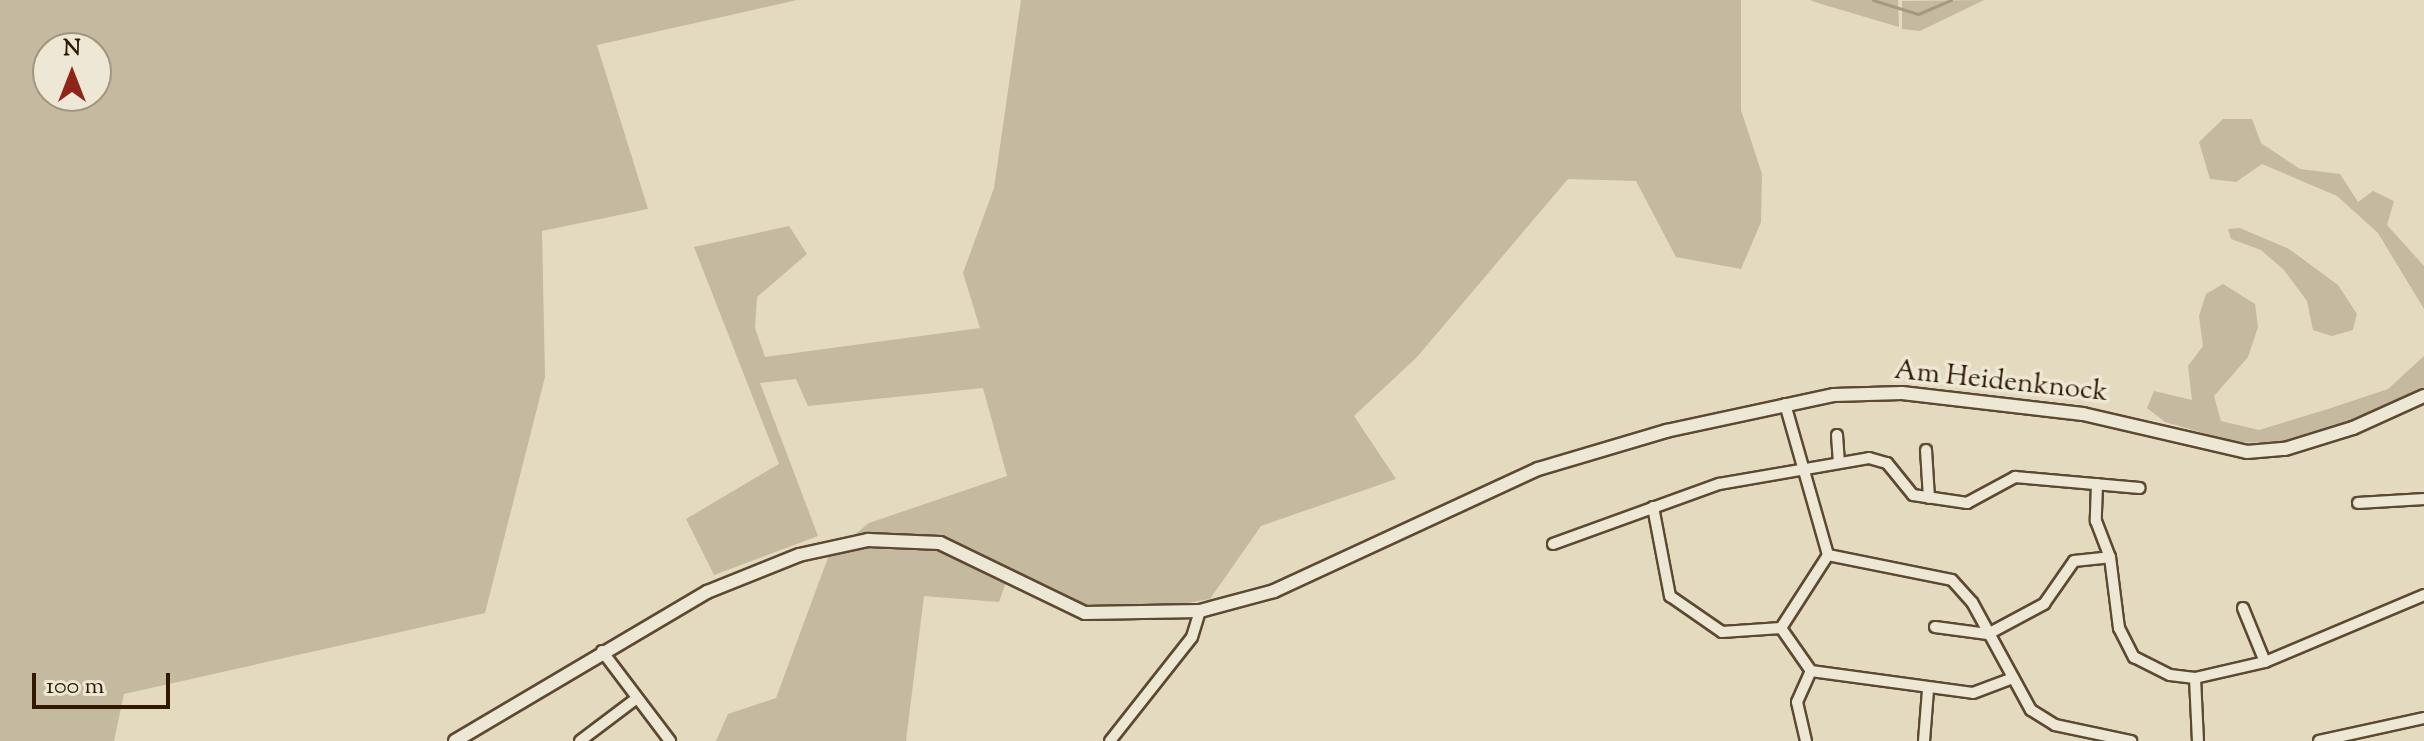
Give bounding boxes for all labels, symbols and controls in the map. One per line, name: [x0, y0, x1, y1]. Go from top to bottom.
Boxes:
north arrow: [32, 32, 112, 112]
text: N: [63, 34, 81, 66]
street label: Am Heidenknock: [1893, 354, 2109, 410]
scale bar: [36, 657, 174, 707]
text: 100 m: [46, 670, 104, 704]

